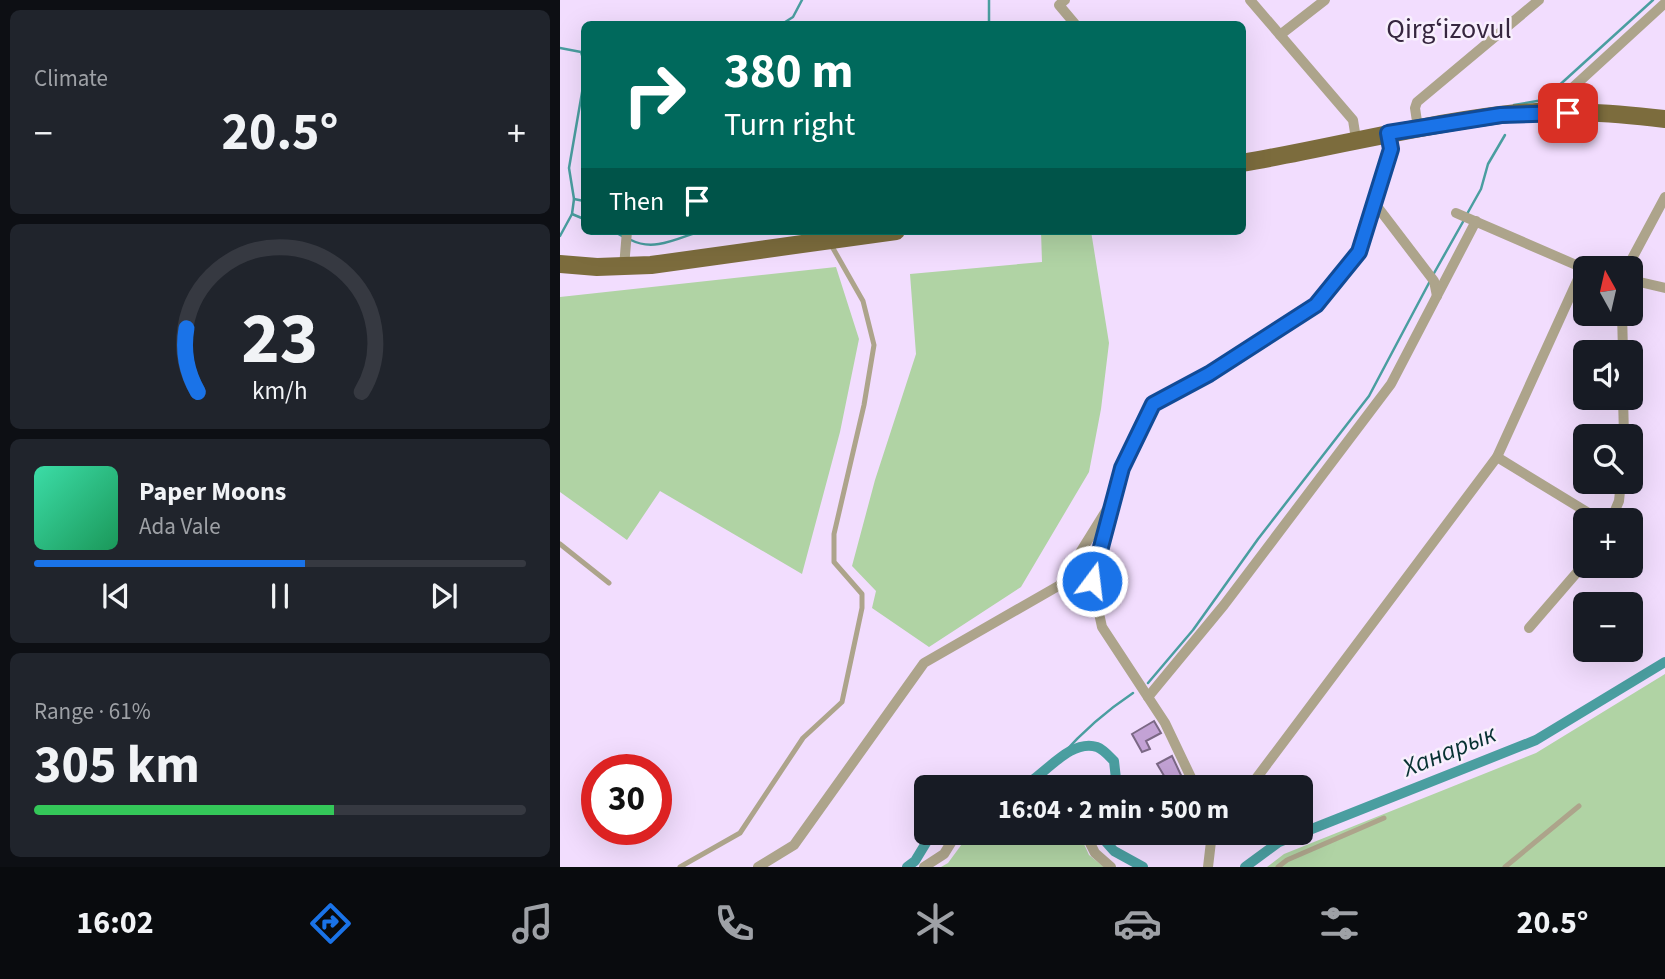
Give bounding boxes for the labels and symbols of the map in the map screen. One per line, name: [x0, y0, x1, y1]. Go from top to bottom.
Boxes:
district label: Qirgʻizovul: [1386, 9, 1512, 49]
pin: [1538, 83, 1598, 143]
north arrow: [1573, 256, 1643, 326]
position arrow: [1055, 544, 1129, 618]
water label: Ханарык: [1396, 715, 1502, 786]
speed limit sign: 30: [581, 754, 672, 845]

